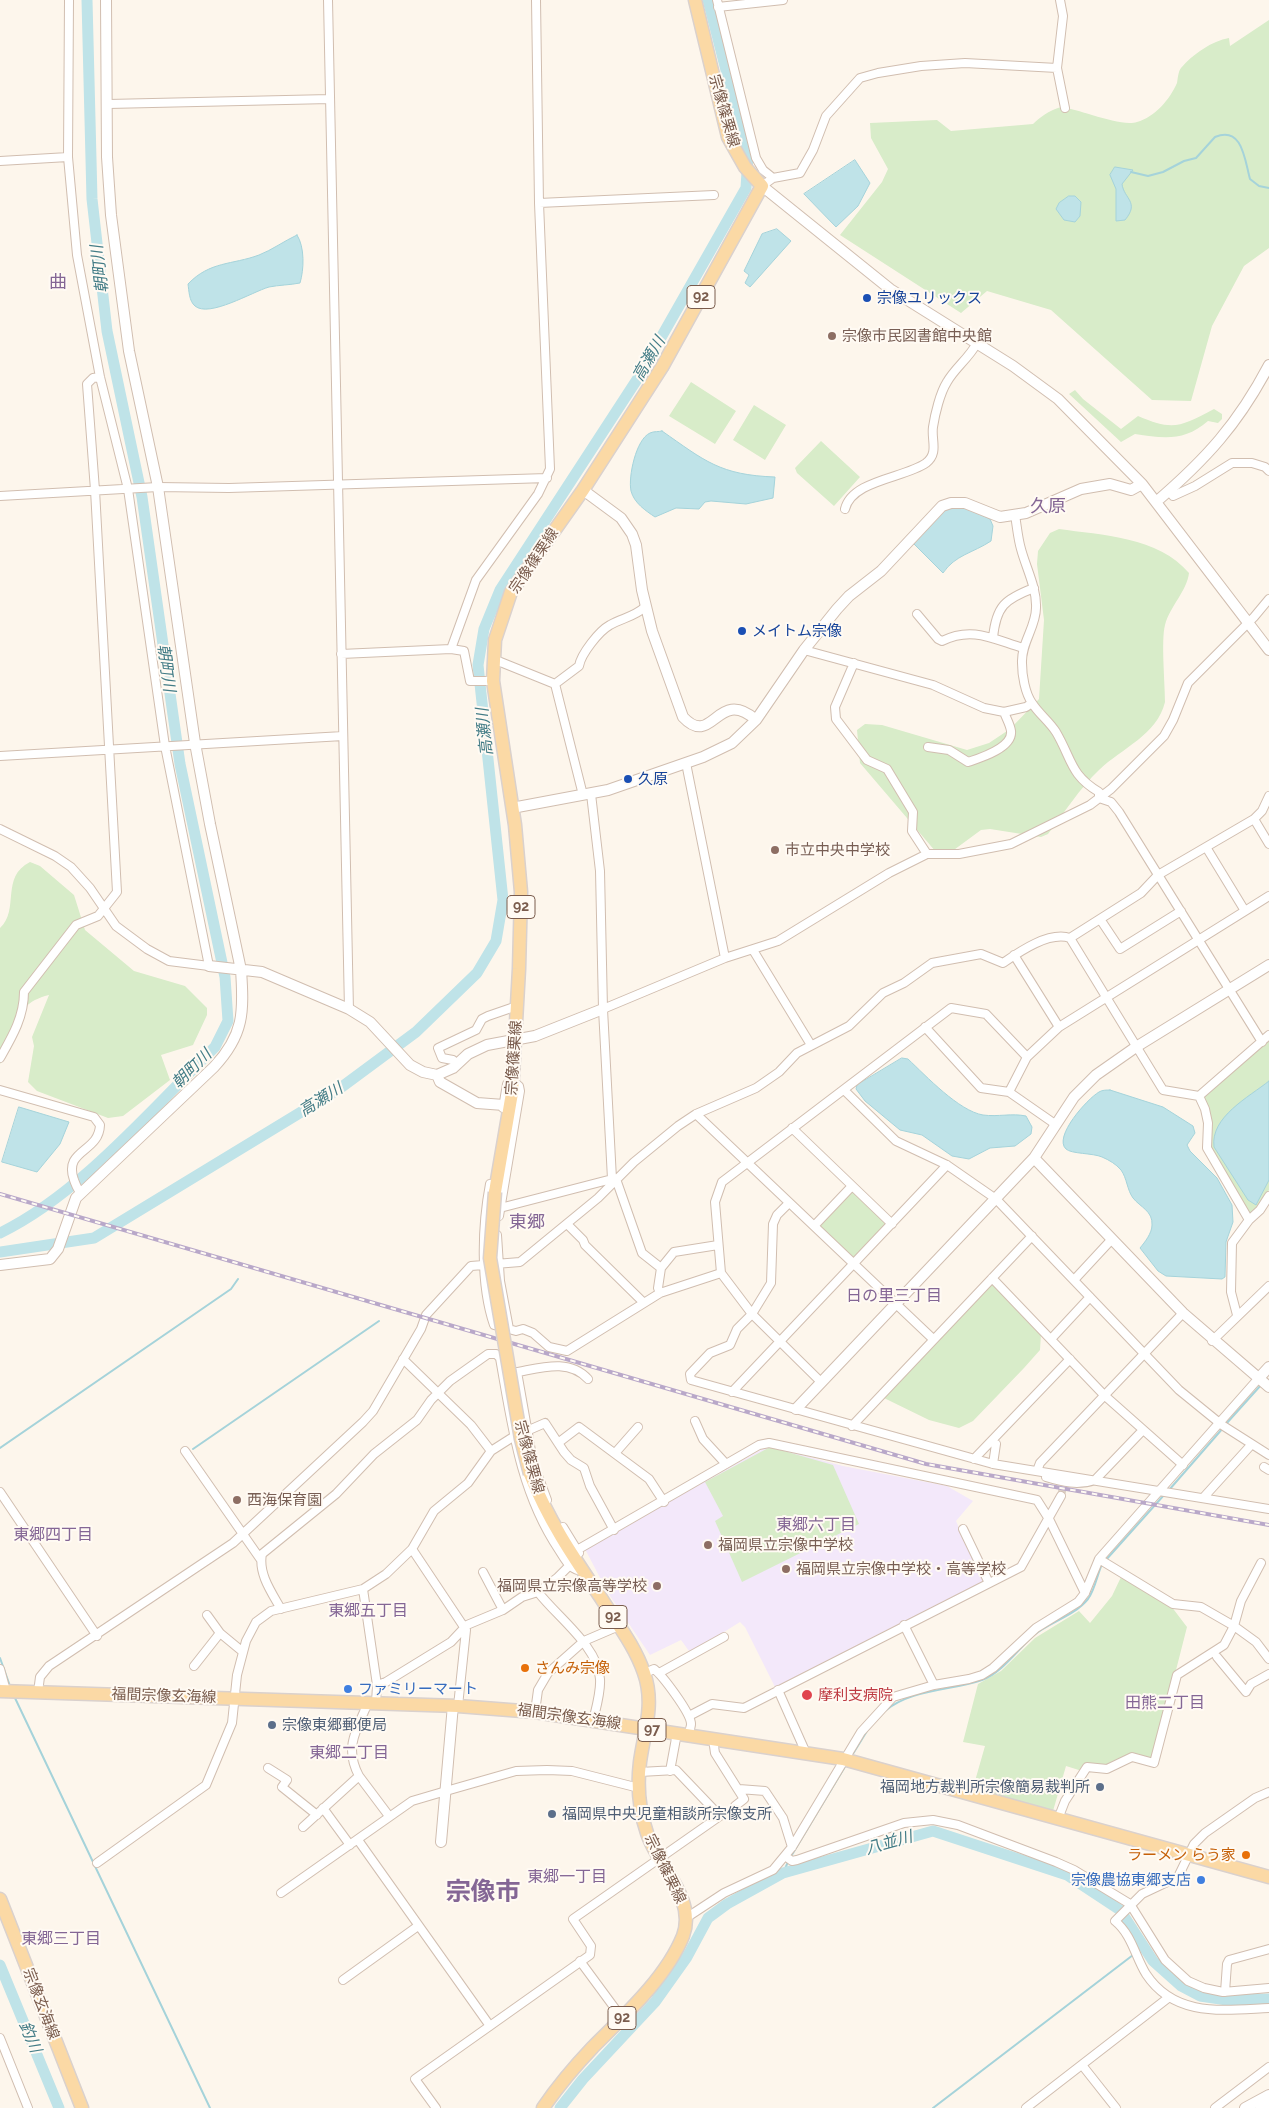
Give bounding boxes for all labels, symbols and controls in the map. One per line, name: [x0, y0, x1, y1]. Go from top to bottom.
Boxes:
street label: 宗像篠栗線: [705, 72, 743, 150]
water label: 朝町川: [88, 244, 112, 294]
district label: 曲: [49, 272, 67, 294]
road number: 92: [687, 286, 715, 308]
place label: 宗像ユリックス: [877, 289, 982, 307]
marker: 宗像ユリックス: [861, 292, 873, 304]
place label: 宗像市民図書館中央館: [842, 327, 992, 345]
marker: 宗像市民図書館中央館: [826, 330, 838, 342]
water label: 高瀬川: [629, 333, 669, 385]
district label: 久原: [1030, 496, 1066, 518]
street label: 宗像篠栗線: [506, 525, 562, 597]
place label: メイトム宗像: [752, 622, 842, 640]
marker: メイトム宗像: [736, 625, 748, 637]
water label: 朝町川: [153, 643, 179, 693]
water label: 高瀬川: [473, 707, 497, 757]
place label: 久原: [638, 770, 668, 788]
marker: 久原: [622, 773, 634, 785]
place label: 市立中央中学校: [785, 841, 890, 859]
marker: 市立中央中学校: [769, 844, 781, 856]
road number: 92: [507, 896, 535, 919]
street label: 宗像篠栗線: [502, 1020, 526, 1096]
water label: 朝町川: [168, 1045, 216, 1093]
water label: 高瀬川: [296, 1079, 346, 1121]
district label: 東郷: [509, 1212, 545, 1234]
district label: 日の里三丁目: [846, 1286, 942, 1306]
street label: 宗像篠栗線: [511, 1418, 547, 1496]
place label: 西海保育園: [247, 1491, 322, 1509]
marker: 西海保育園: [231, 1494, 243, 1506]
district label: 東郷六丁目: [776, 1515, 856, 1535]
district label: 東郷四丁目: [13, 1525, 93, 1545]
place label: 福岡県立宗像中学校: [718, 1536, 853, 1554]
marker: 福岡県立宗像中学校: [702, 1539, 714, 1551]
place label: 福岡県立宗像中学校・高等学校: [796, 1560, 1006, 1578]
marker: 福岡県立宗像中学校・高等学校: [780, 1563, 792, 1575]
place label: 福岡県立宗像高等学校: [497, 1577, 647, 1595]
marker: 福岡県立宗像高等学校: [651, 1580, 663, 1592]
district label: 東郷五丁目: [328, 1601, 408, 1621]
road number: 92: [599, 1605, 627, 1628]
place label: さんみ宗像: [535, 1659, 610, 1677]
marker: さんみ宗像: [519, 1662, 531, 1674]
place label: ファミリーマート: [358, 1680, 478, 1698]
marker: ファミリーマート: [342, 1683, 354, 1695]
street label: 福間宗像玄海線: [111, 1685, 217, 1707]
place label: 摩利支病院: [818, 1686, 893, 1704]
marker: 摩利支病院: [800, 1688, 814, 1702]
district label: 田熊二丁目: [1125, 1693, 1205, 1713]
street label: 福間宗像玄海線: [516, 1701, 622, 1733]
place label: 宗像東郷郵便局: [282, 1716, 387, 1734]
road number: 97: [638, 1718, 666, 1742]
marker: 宗像東郷郵便局: [266, 1719, 278, 1731]
district label: 東郷二丁目: [309, 1743, 389, 1763]
place label: 福岡地方裁判所宗像簡易裁判所: [880, 1778, 1090, 1796]
marker: 福岡地方裁判所宗像簡易裁判所: [1094, 1781, 1106, 1793]
place label: 福岡県中央児童相談所宗像支所: [562, 1805, 772, 1823]
marker: 福岡県中央児童相談所宗像支所: [546, 1808, 558, 1820]
water label: 八並川: [863, 1827, 915, 1859]
street label: 宗像篠栗線: [640, 1831, 690, 1907]
place label: ラーメン らう家: [1127, 1846, 1236, 1864]
marker: ラーメン らう家: [1240, 1849, 1252, 1861]
district label: 東郷一丁目: [527, 1867, 607, 1887]
place label: 宗像農協東郷支店: [1071, 1871, 1191, 1889]
marker: 宗像農協東郷支店: [1195, 1874, 1207, 1886]
district label: 宗像市: [446, 1877, 520, 1907]
district label: 東郷三丁目: [21, 1929, 101, 1949]
street label: 宗像玄海線: [19, 1966, 63, 2042]
road number: 92: [608, 2006, 636, 2030]
water label: 釣川: [15, 2019, 45, 2055]

